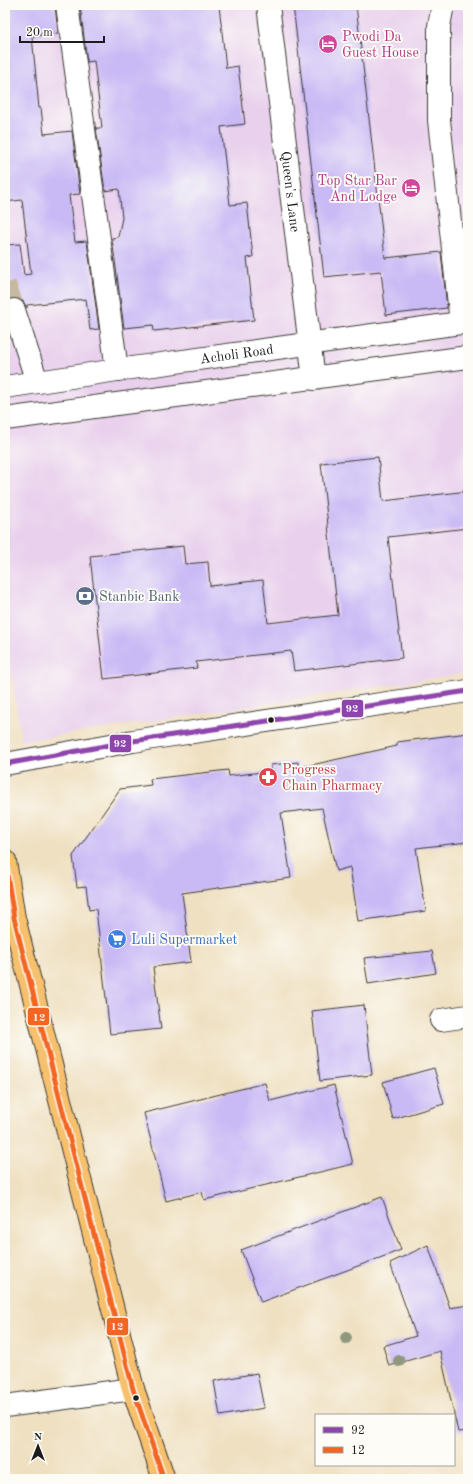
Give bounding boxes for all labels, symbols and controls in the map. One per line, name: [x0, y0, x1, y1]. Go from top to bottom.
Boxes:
scale bar: [20, 18, 104, 44]
text: 20 m: [26, 27, 53, 39]
place label: Pwodi Da Guest House: [342, 30, 419, 60]
hotel icon: Pwodi Da Guest House: [317, 33, 339, 55]
street label: Queen's Lane: [278, 150, 302, 233]
place label: Top Star Bar And Lodge: [317, 174, 397, 204]
hotel icon: Top Star Bar And Lodge: [400, 177, 422, 199]
street label: Acholi Road: [199, 343, 274, 367]
bank icon: Stanbic Bank: [74, 585, 96, 607]
place label: Stanbic Bank: [99, 590, 179, 604]
line badge: 92: [341, 699, 364, 718]
text: 92: [346, 704, 358, 715]
unlabelled marker: [266, 715, 276, 725]
line badge: 92: [109, 734, 132, 753]
text: 92: [114, 739, 126, 750]
place label: Progress Chain Pharmacy: [282, 763, 383, 793]
pharmacy icon: Progress Chain Pharmacy: [257, 766, 279, 788]
supermarket icon: Luli Supermarket: [106, 928, 128, 950]
place label: Luli Supermarket: [131, 933, 237, 947]
line badge: 12: [27, 1007, 50, 1026]
text: 12: [33, 1013, 45, 1024]
line badge: 12: [106, 1317, 129, 1336]
text: 12: [111, 1322, 123, 1333]
unlabelled marker: [131, 1393, 141, 1403]
legend: [315, 1414, 455, 1466]
text: 92: [351, 1425, 365, 1437]
north arrow: [18, 1426, 58, 1466]
text: N: [34, 1432, 43, 1443]
text: 12: [351, 1445, 365, 1457]

